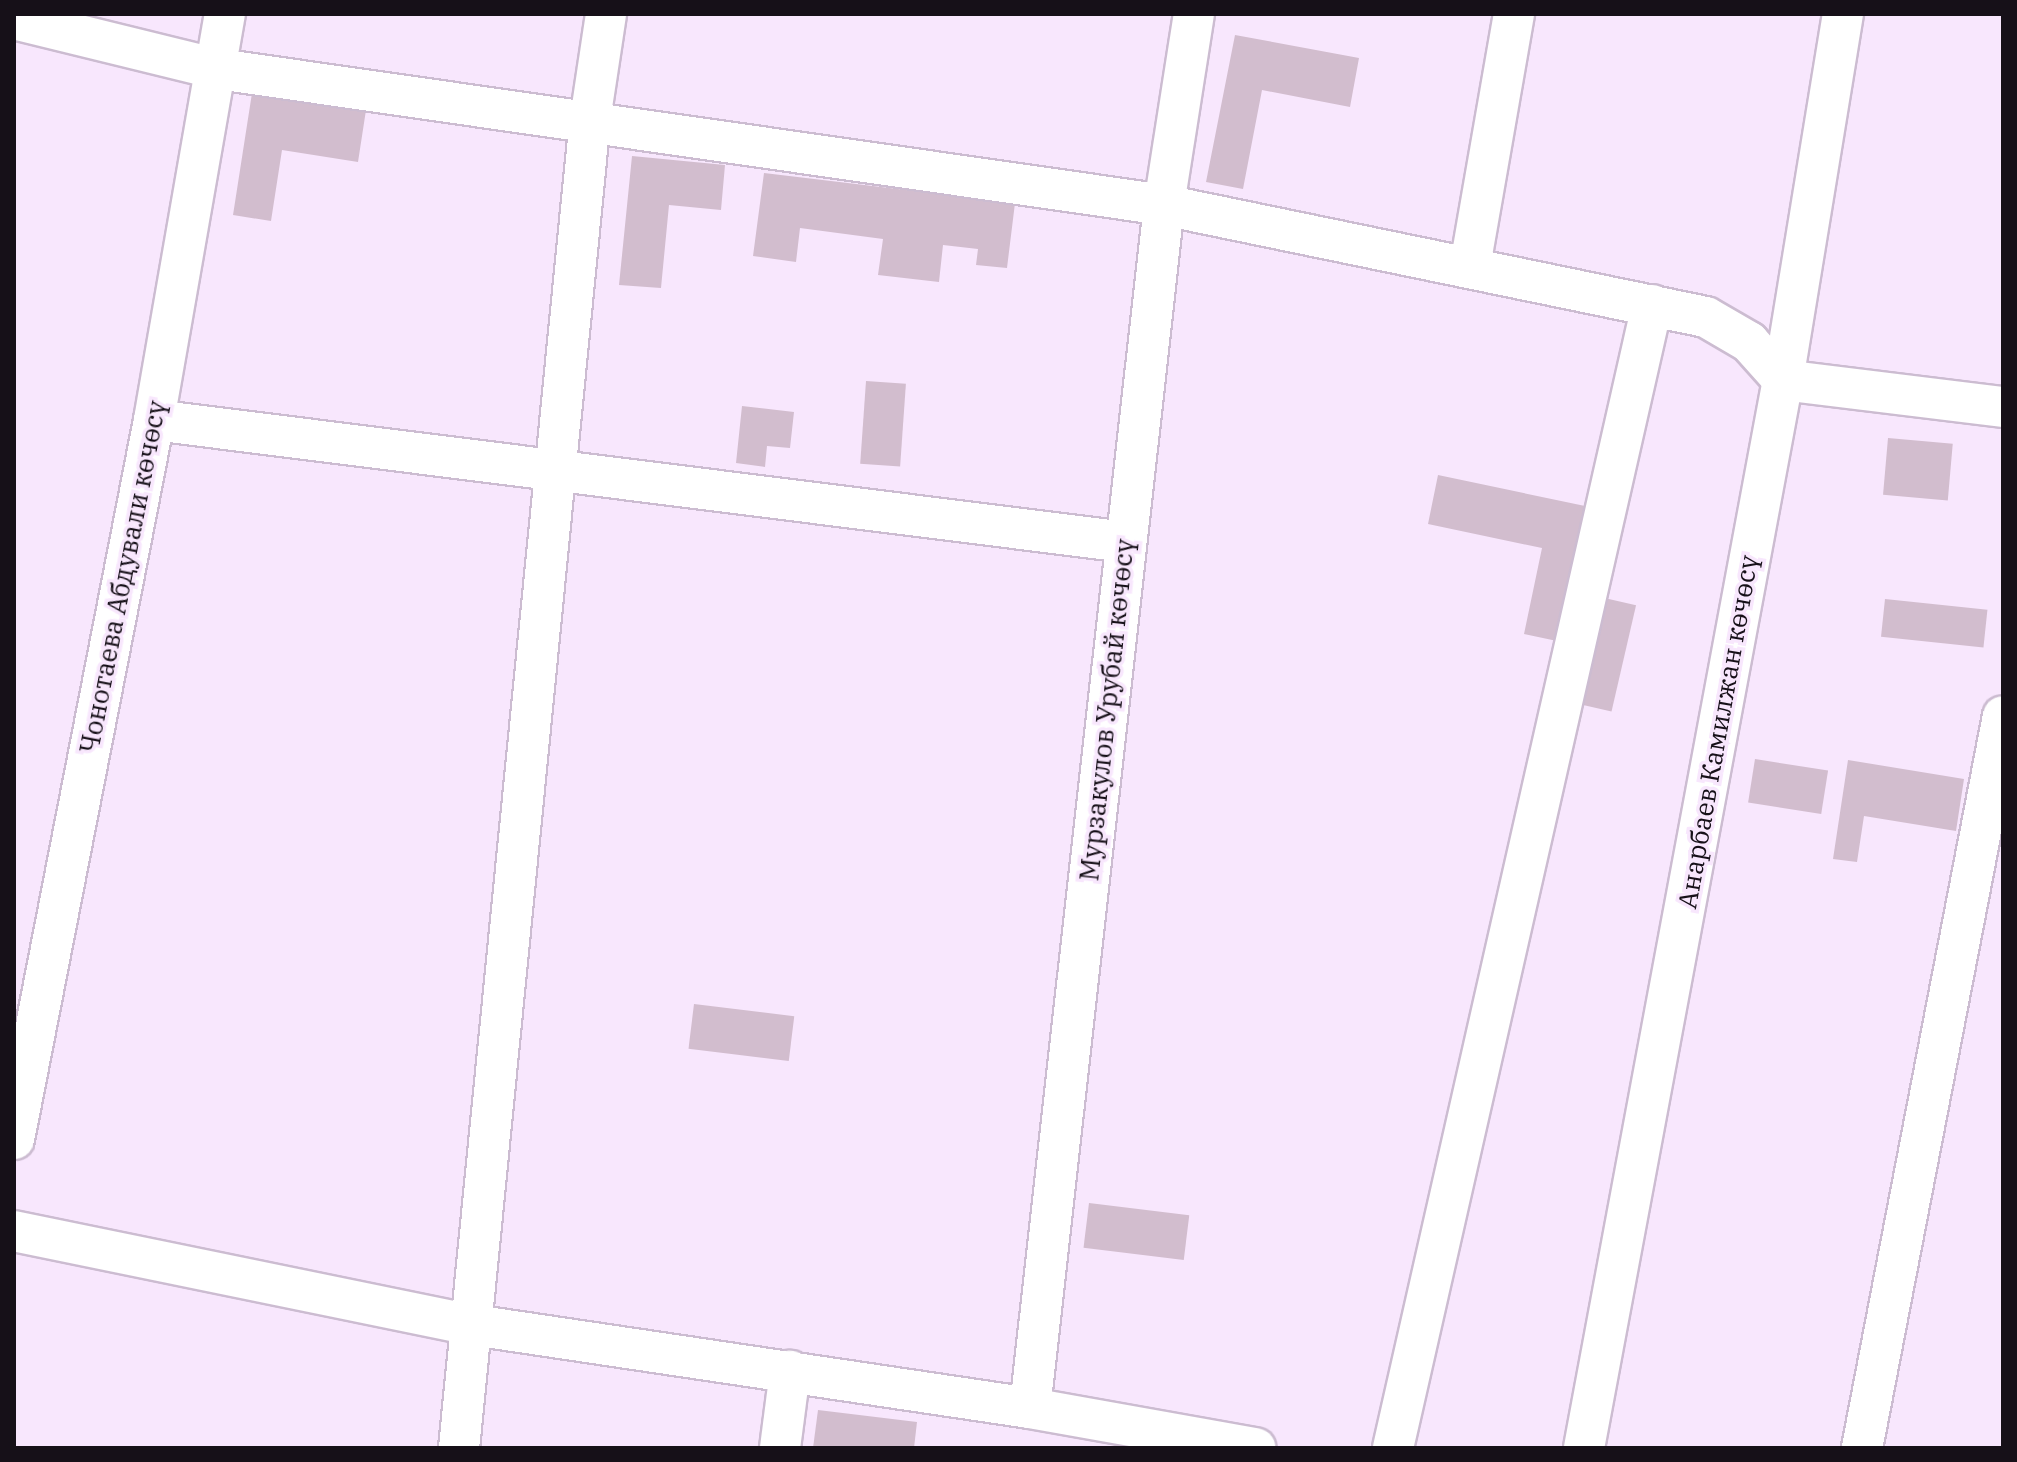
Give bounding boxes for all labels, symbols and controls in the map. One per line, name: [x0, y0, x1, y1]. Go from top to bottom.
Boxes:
street label: Чонотаева Абдували көчөсү: [73, 398, 173, 756]
street label: Мурзакулов Урубай көчөсү: [1074, 538, 1140, 882]
street label: Анарбаев Камилжан көчөсү: [1672, 553, 1764, 911]

